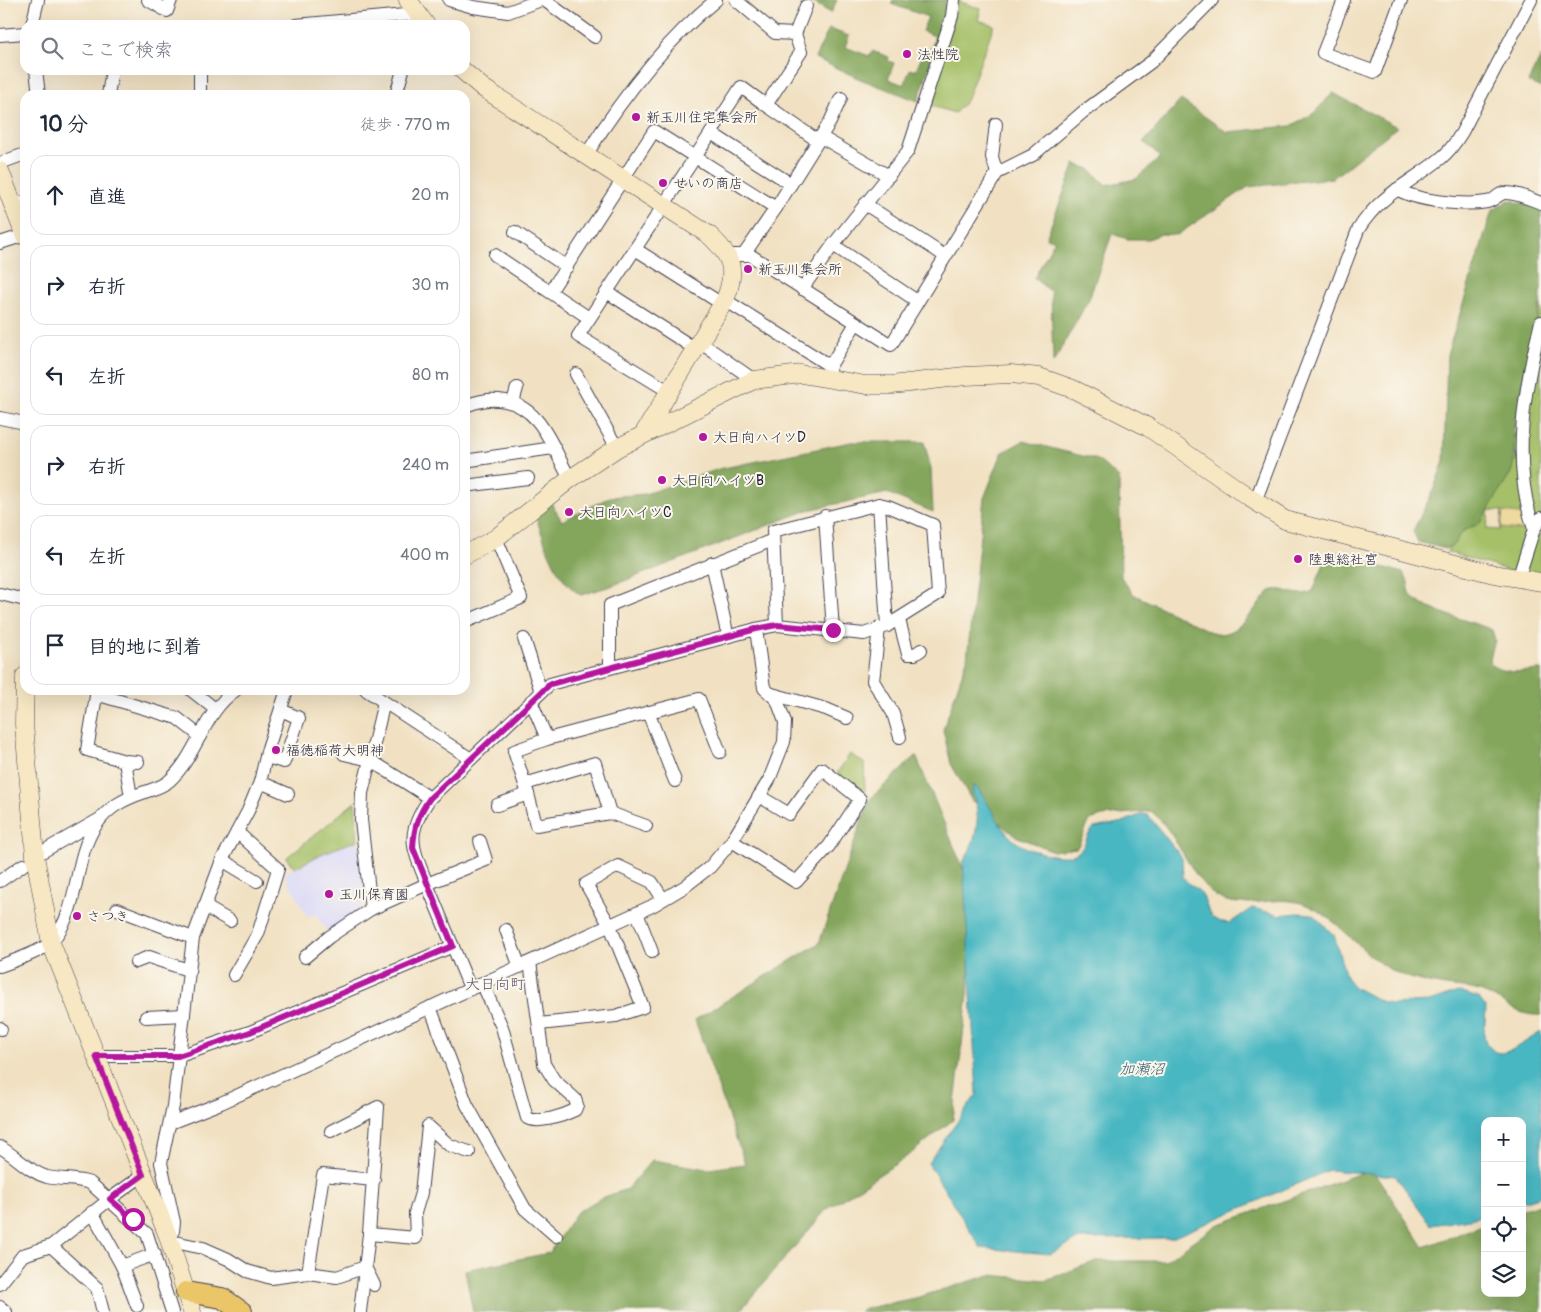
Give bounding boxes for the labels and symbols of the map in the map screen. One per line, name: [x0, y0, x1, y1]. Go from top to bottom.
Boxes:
place label: 法性院: [917, 46, 959, 63]
marker: 法性院: [901, 48, 913, 60]
place label: 新玉川住宅集会所: [646, 109, 758, 126]
marker: 新玉川住宅集会所: [630, 111, 642, 123]
place label: せいの商店: [673, 175, 743, 192]
marker: せいの商店: [657, 177, 669, 189]
place label: 新玉川集会所: [758, 261, 842, 278]
marker: 新玉川集会所: [742, 263, 754, 275]
place label: 大日向ハイツD: [713, 429, 806, 446]
marker: 大日向ハイツD: [697, 431, 709, 443]
place label: 大日向ハイツB: [672, 472, 764, 489]
marker: 大日向ハイツB: [656, 474, 668, 486]
place label: 大日向ハイツC: [579, 504, 672, 521]
marker: 大日向ハイツC: [563, 506, 575, 518]
place label: 陸奥総社宮: [1308, 551, 1378, 568]
marker: 陸奥総社宮: [1292, 553, 1304, 565]
route end: [822, 619, 845, 642]
place label: 福徳稲荷大明神: [286, 742, 384, 759]
marker: 福徳稲荷大明神: [270, 744, 282, 756]
place label: 玉川保育園: [339, 886, 409, 903]
marker: 玉川保育園: [323, 888, 335, 900]
place label: さつき: [87, 908, 129, 925]
marker: さつき: [71, 910, 83, 922]
district label: 大日向町: [465, 975, 526, 994]
water label: 加瀬沼: [1119, 1060, 1166, 1079]
route start: [122, 1208, 145, 1231]

